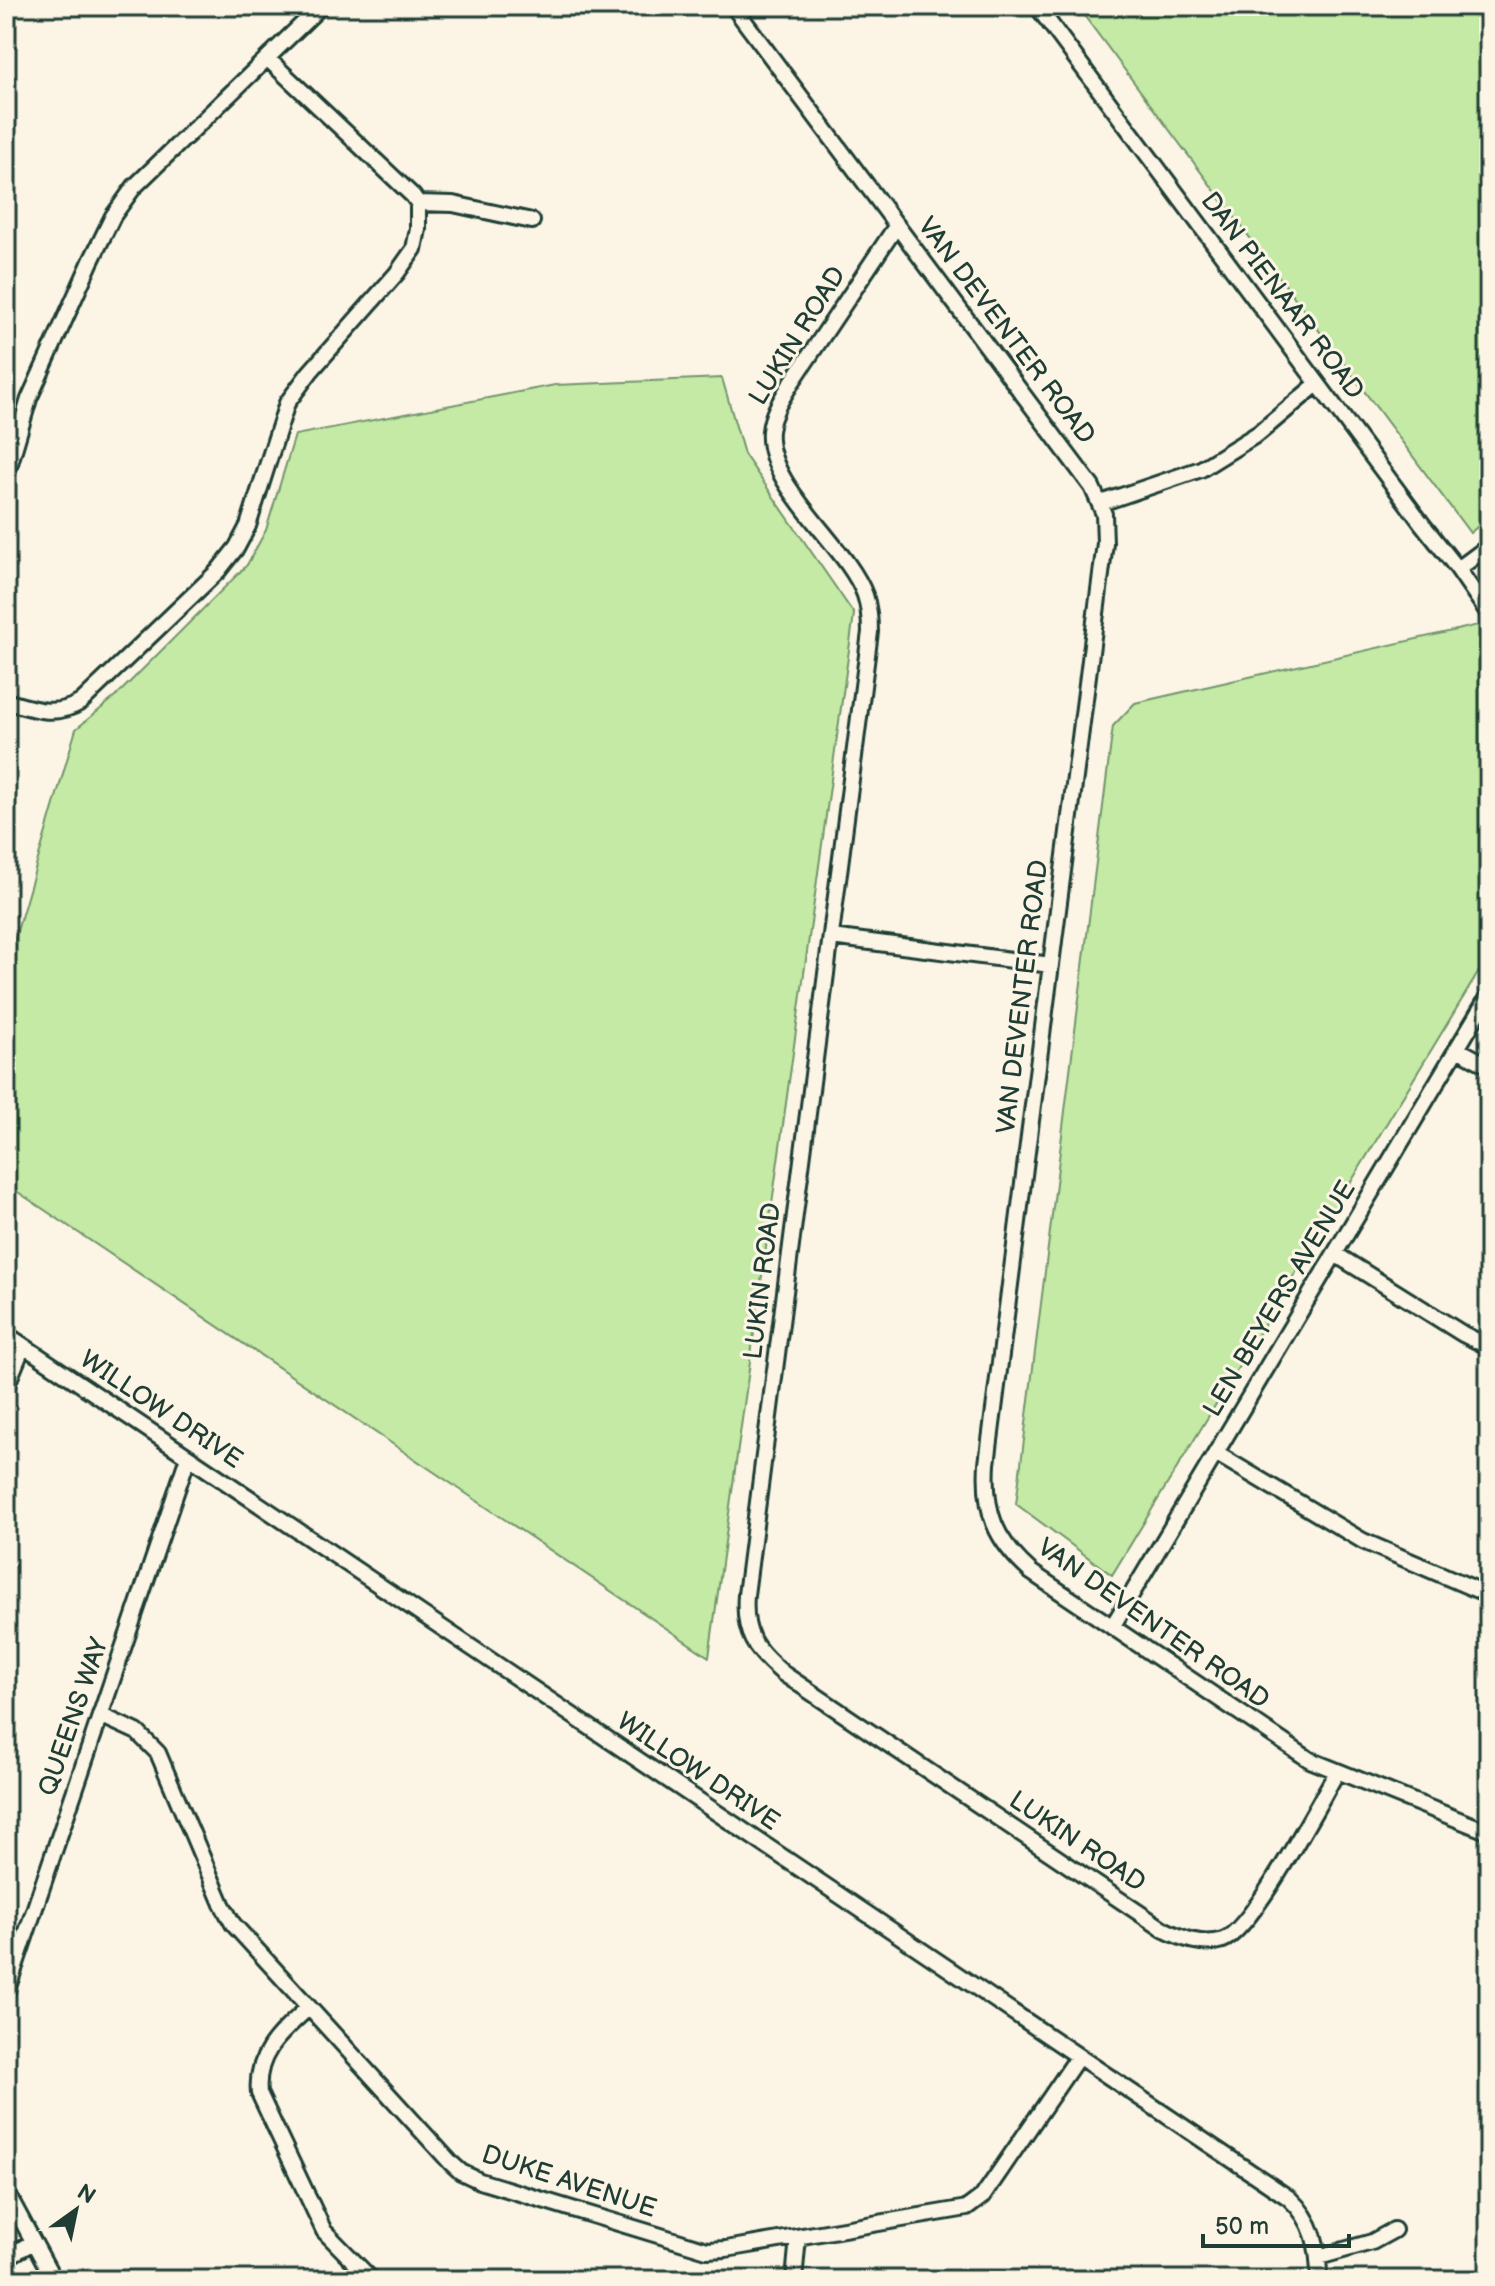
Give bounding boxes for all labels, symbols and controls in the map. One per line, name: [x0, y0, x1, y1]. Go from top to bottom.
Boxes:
street label: DAN PIENAAR ROAD: [1194, 186, 1370, 406]
street label: VAN DEVENTER ROAD: [911, 212, 1101, 450]
street label: LUKIN ROAD: [743, 261, 853, 411]
street label: VAN DEVENTER ROAD: [991, 858, 1055, 1136]
street label: LEN BEYERS AVENUE: [1197, 1175, 1363, 1423]
street label: LUKIN ROAD: [738, 1201, 788, 1361]
street label: WILLOW DRIVE: [74, 1344, 248, 1476]
street label: VAN DEVENTER ROAD: [1031, 1532, 1275, 1716]
street label: QUEENS WAY: [32, 1633, 116, 1800]
street label: WILLOW DRIVE: [611, 1706, 785, 1838]
street label: LUKIN ROAD: [1003, 1785, 1151, 1899]
street label: DUKE AVENUE: [478, 2139, 660, 2225]
north arrow: [36, 2170, 116, 2250]
text: N: [72, 2179, 100, 2210]
scale bar: [1203, 2198, 1349, 2248]
text: 50 m: [1215, 2212, 1269, 2241]

